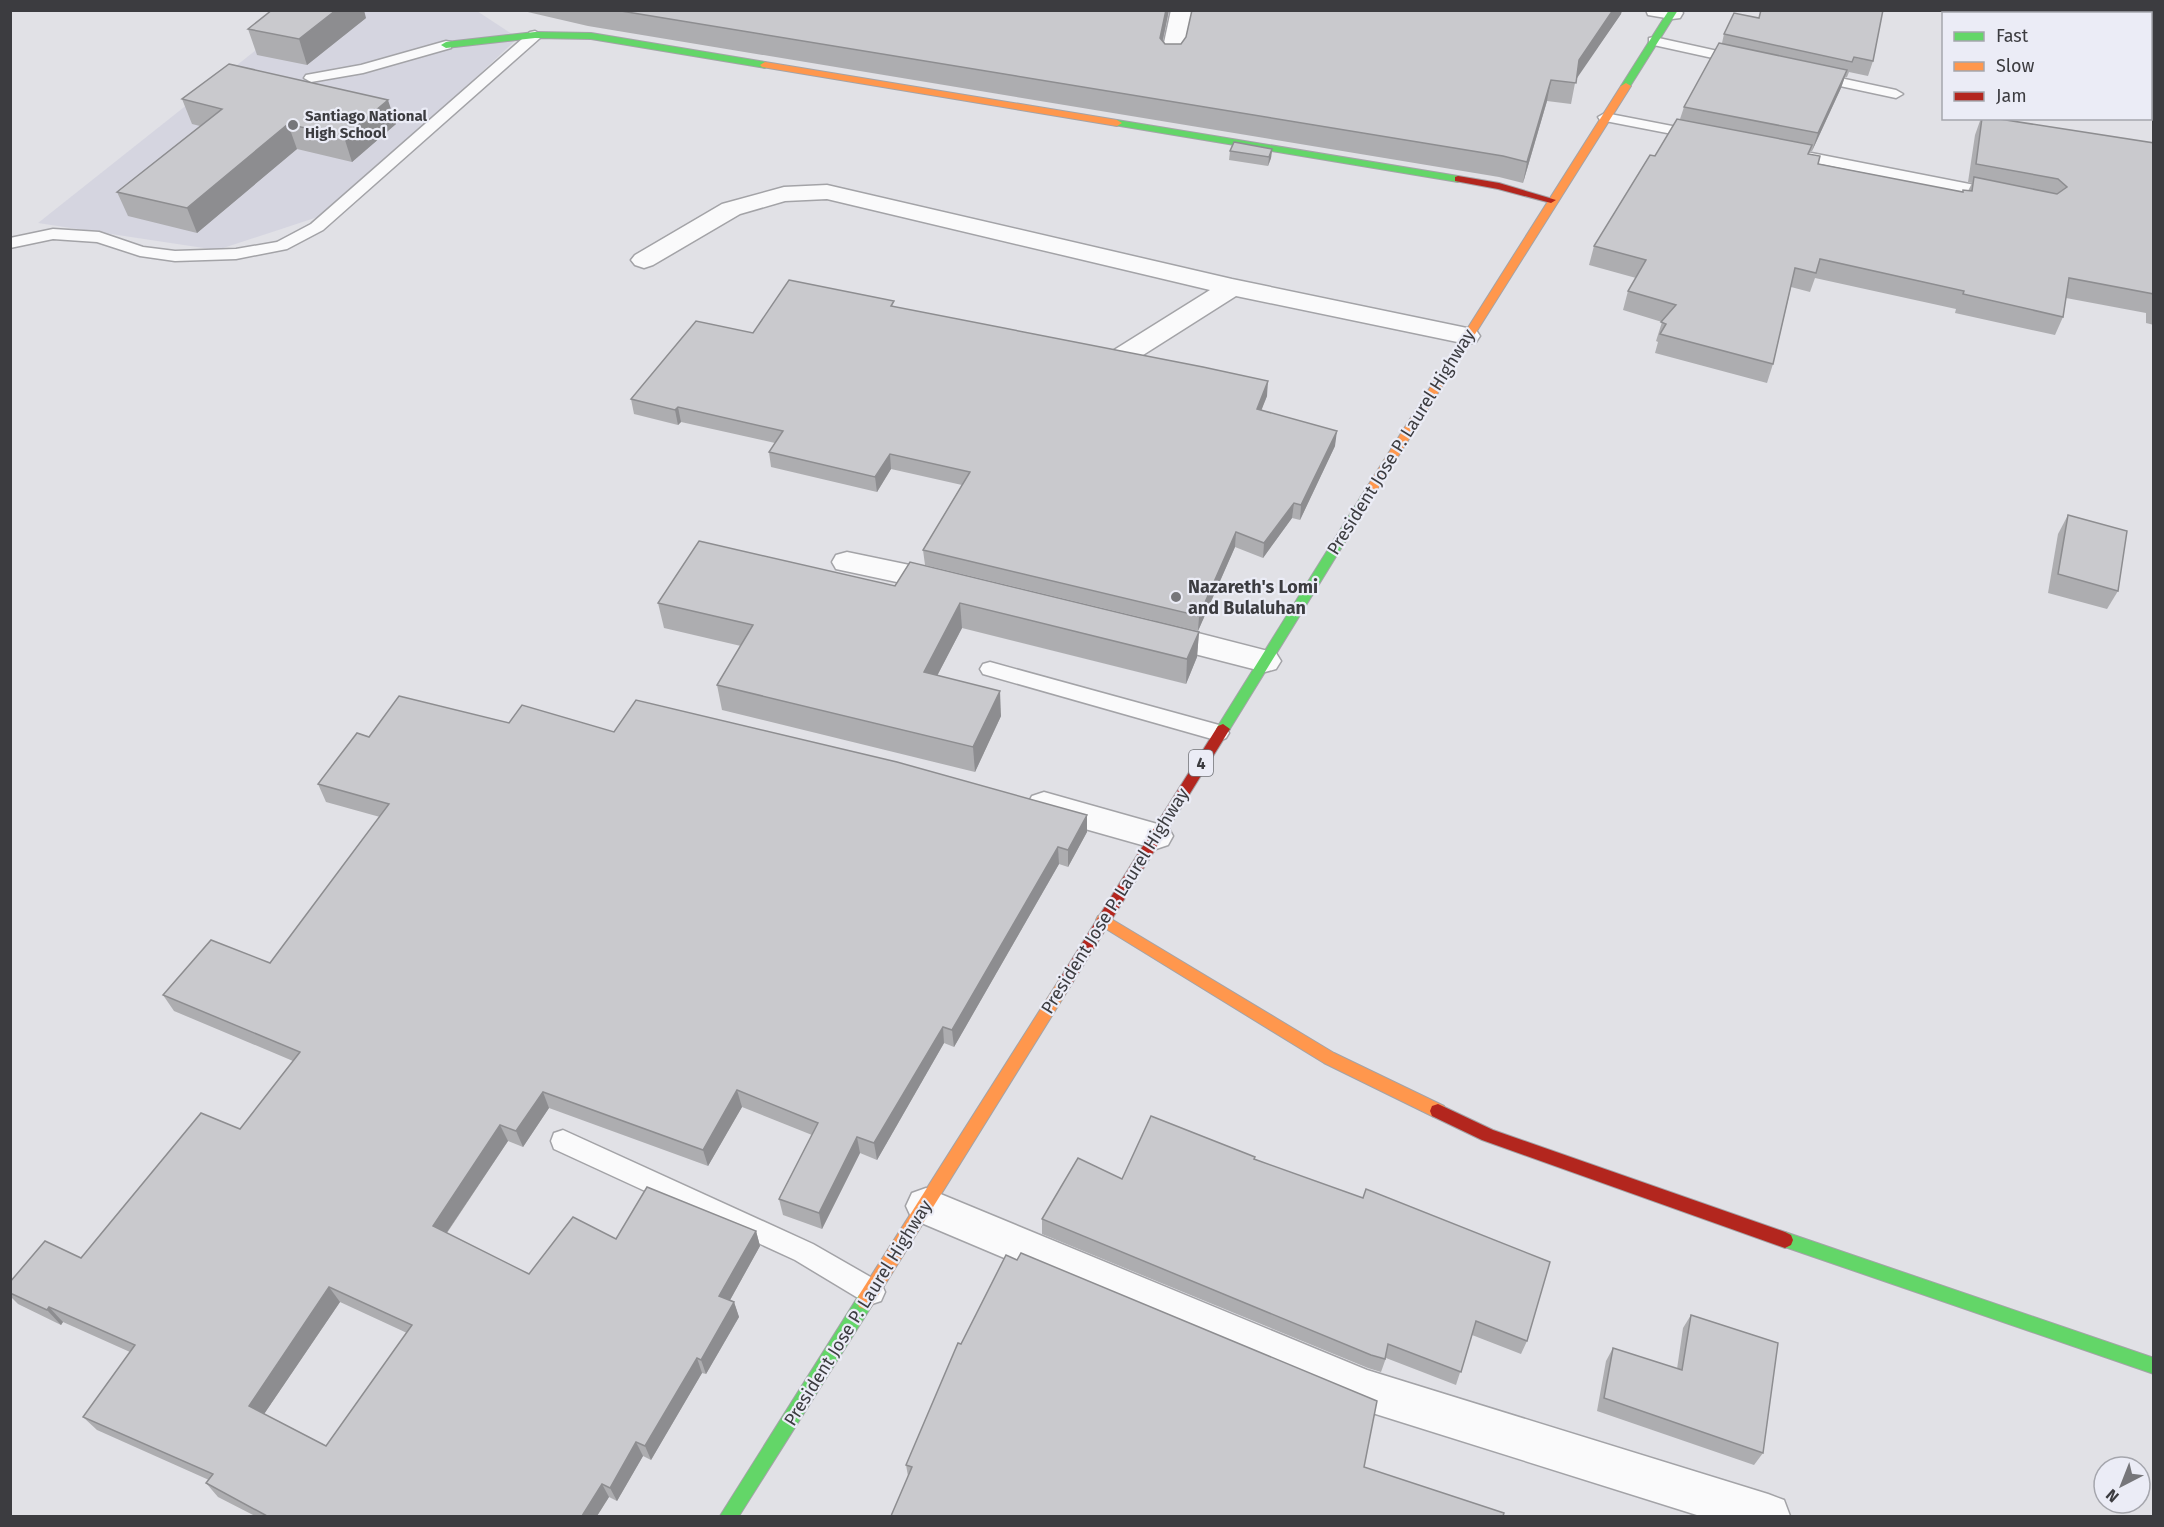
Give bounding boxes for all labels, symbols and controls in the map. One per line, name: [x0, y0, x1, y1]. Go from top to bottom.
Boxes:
legend: [1942, 12, 2152, 120]
text: Fast: [1996, 25, 2029, 47]
text: Slow: [1996, 55, 2035, 77]
text: Jam: [1996, 85, 2027, 107]
place label: Santiago National High School: [305, 107, 427, 142]
marker: Santiago National High School: [286, 118, 300, 132]
street label: President Jose P. Laurel Highway: [1322, 325, 1480, 559]
place label: Nazareth's Lomi and Bulaluhan: [1188, 576, 1318, 619]
marker: Nazareth's Lomi and Bulaluhan: [1169, 590, 1183, 604]
road number: 4: [1189, 750, 1213, 776]
street label: President Jose P. Laurel Highway: [1036, 784, 1194, 1018]
street label: President Jose P. Laurel Highway: [779, 1196, 937, 1430]
north arrow: [2092, 1455, 2152, 1515]
text: N: [2102, 1485, 2123, 1506]

